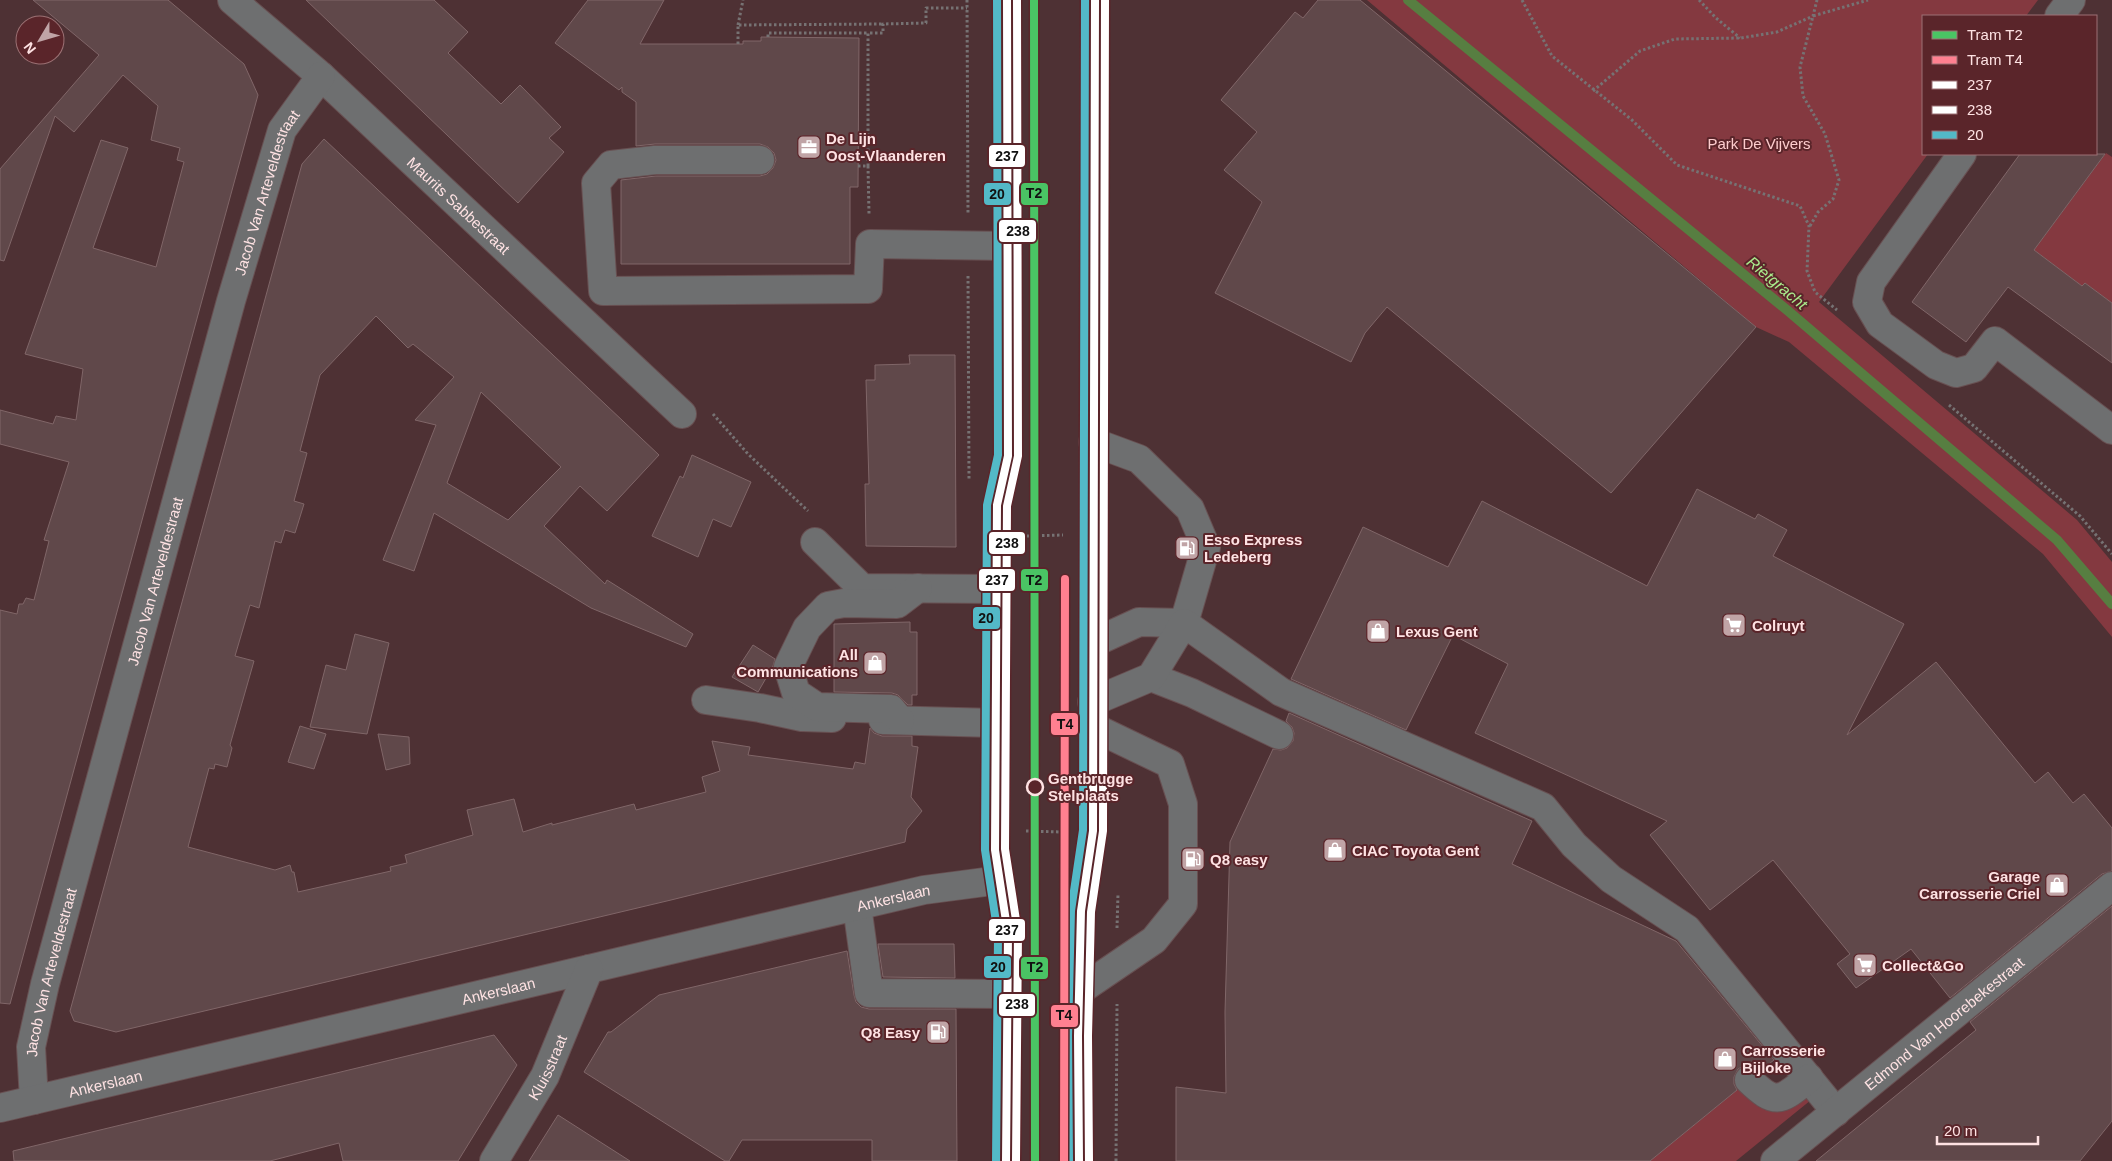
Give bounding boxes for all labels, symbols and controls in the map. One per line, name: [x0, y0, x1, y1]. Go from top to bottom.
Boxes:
north arrow: [15, 15, 65, 65]
legend: [1922, 15, 2097, 155]
text: Tram T2: [1967, 26, 2023, 43]
text: N: [20, 39, 39, 57]
text: Tram T4: [1967, 51, 2023, 68]
text: 237: [1967, 76, 1992, 93]
text: 238: [1967, 101, 1992, 118]
street label: Jacob Van Arteveldestraat: [231, 106, 303, 277]
text: 20: [1967, 126, 1984, 143]
place label: De Lijn Oost-Vlaanderen: [826, 130, 946, 164]
office icon: De Lijn Oost-Vlaanderen: [796, 134, 822, 160]
park label: Park De Vijvers: [1707, 135, 1811, 152]
line badge: 237: [988, 144, 1026, 168]
text: 237: [995, 148, 1019, 164]
street label: Maurits Sabbestraat: [404, 153, 514, 258]
line badge: 20: [983, 182, 1012, 206]
line badge: T2: [1020, 182, 1049, 206]
text: T2: [1026, 185, 1042, 201]
text: 20: [989, 186, 1005, 202]
line badge: 238: [998, 219, 1037, 243]
text: 238: [1006, 223, 1030, 239]
water label: Rietgracht: [1744, 253, 1811, 313]
street label: Jacob Van Arteveldestraat: [124, 494, 186, 668]
line badge: 238: [988, 531, 1026, 555]
place label: Esso Express Ledeberg: [1204, 531, 1302, 565]
text: 238: [995, 535, 1019, 551]
fuel station icon: Esso Express Ledeberg: [1174, 535, 1200, 561]
line badge: 237: [978, 568, 1016, 592]
line badge: T2: [1020, 568, 1049, 592]
text: 237: [985, 572, 1009, 588]
text: T2: [1026, 572, 1042, 588]
line badge: 20: [972, 606, 1001, 630]
text: 20: [978, 610, 994, 626]
supermarket icon: Colruyt: [1721, 612, 1747, 638]
place label: Colruyt: [1752, 617, 1805, 634]
shop icon: Lexus Gent: [1365, 618, 1391, 644]
place label: Lexus Gent: [1396, 623, 1478, 640]
place label: All Communications: [736, 646, 858, 680]
shop icon: All Communications: [862, 650, 888, 676]
line badge: T4: [1050, 712, 1079, 736]
text: T4: [1057, 716, 1073, 732]
place label: Gentbrugge Stelplaats: [1048, 770, 1133, 804]
marker: Gentbrugge Stelplaats: [1026, 778, 1044, 796]
shop icon: CIAC Toyota Gent: [1322, 837, 1348, 863]
place label: CIAC Toyota Gent: [1352, 842, 1479, 859]
fuel station icon: Q8 easy: [1180, 846, 1206, 872]
place label: Q8 easy: [1210, 851, 1268, 868]
place label: Garage Carrosserie Criel: [1919, 868, 2040, 902]
shop icon: Garage Carrosserie Criel: [2044, 872, 2070, 898]
street label: Ankerslaan: [855, 881, 931, 914]
street label: Jacob Van Arteveldestraat: [22, 885, 80, 1058]
line badge: 237: [988, 918, 1026, 942]
text: 237: [995, 922, 1019, 938]
supermarket icon: Collect&Go: [1852, 952, 1878, 978]
street label: Edmond Van Hoorebekestraat: [1861, 953, 2028, 1093]
line badge: 20: [983, 955, 1012, 979]
line badge: T2: [1020, 956, 1049, 980]
place label: Collect&Go: [1882, 957, 1964, 974]
text: 20: [990, 959, 1006, 975]
text: T2: [1027, 959, 1043, 975]
street label: Ankerslaan: [460, 974, 537, 1007]
line badge: 238: [998, 993, 1036, 1017]
text: 238: [1005, 996, 1029, 1012]
line badge: T4: [1050, 1004, 1079, 1028]
text: T4: [1056, 1007, 1072, 1023]
fuel station icon: Q8 Easy: [925, 1019, 951, 1045]
place label: Q8 Easy: [861, 1024, 921, 1041]
street label: Kluisstraat: [524, 1031, 570, 1103]
place label: Carrosserie Bijloke: [1742, 1042, 1825, 1076]
shop icon: Carrosserie Bijloke: [1712, 1046, 1738, 1072]
street label: Ankerslaan: [67, 1066, 144, 1100]
scale bar: [1937, 1114, 2038, 1146]
text: 20 m: [1944, 1122, 1977, 1139]

